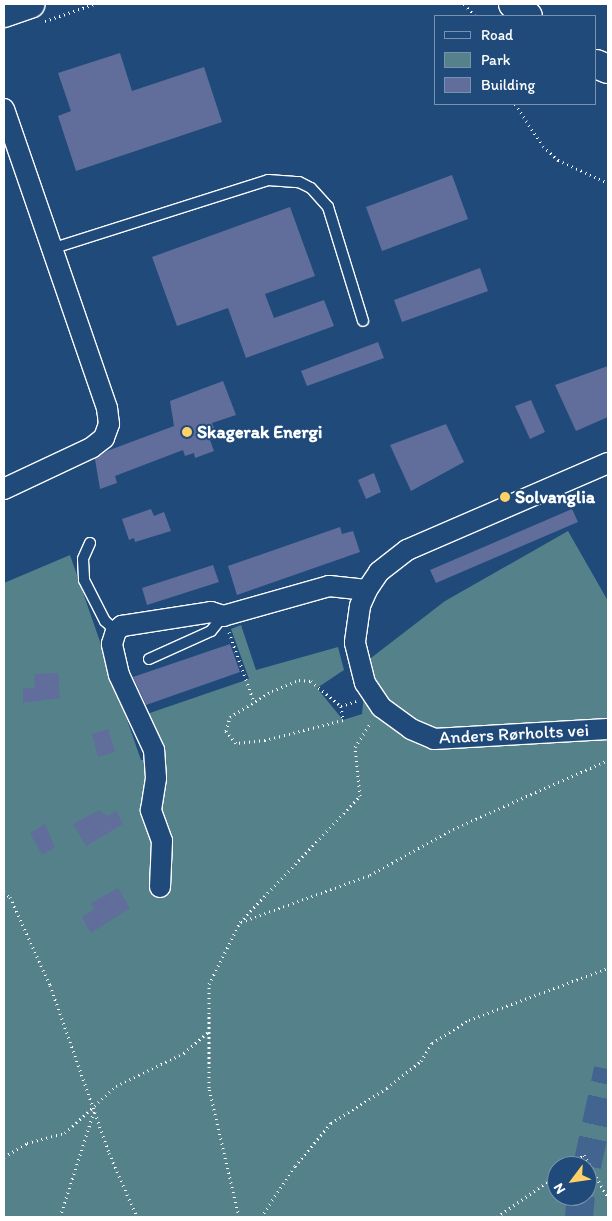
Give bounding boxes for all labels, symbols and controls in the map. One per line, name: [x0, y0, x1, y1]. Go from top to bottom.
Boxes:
legend: [434, 15, 597, 105]
text: Road: [481, 26, 513, 44]
text: Park: [481, 51, 511, 69]
text: Building: [481, 76, 535, 94]
place label: Skagerak Energi: [197, 421, 323, 443]
marker: Skagerak Energi: [181, 426, 193, 438]
place label: Solvanglia: [515, 486, 595, 508]
marker: Solvanglia: [499, 491, 511, 503]
street label: Anders Rørholts vei: [438, 719, 590, 749]
north arrow: [547, 1156, 597, 1206]
text: N: [550, 1180, 569, 1197]

